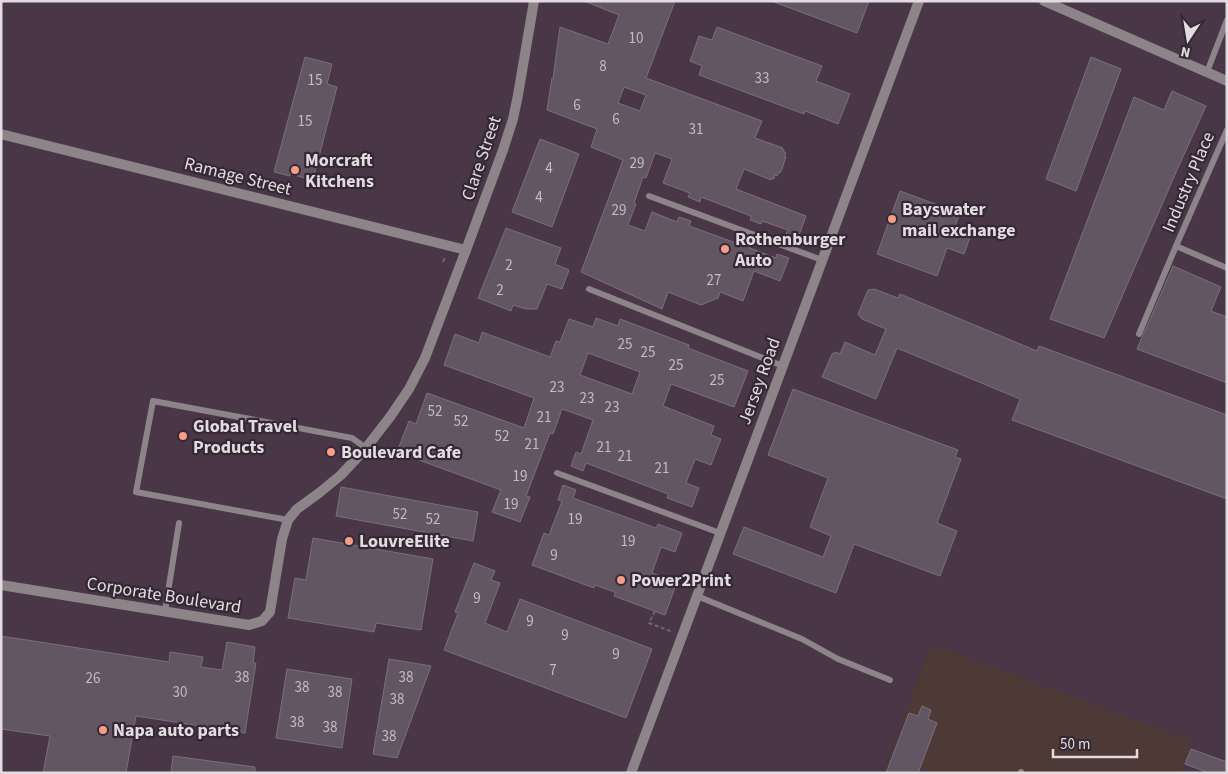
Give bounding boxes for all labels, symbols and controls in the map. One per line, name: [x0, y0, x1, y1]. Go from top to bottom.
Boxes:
north arrow: [1163, 15, 1213, 65]
house number: 10: [629, 28, 643, 49]
text: N: [1179, 41, 1192, 62]
house number: 8: [599, 56, 607, 77]
house number: 33: [755, 68, 769, 89]
house number: 15: [308, 70, 322, 91]
house number: 6: [573, 95, 581, 116]
house number: 6: [612, 109, 620, 130]
house number: 15: [298, 111, 312, 132]
street label: Clare Street: [455, 113, 508, 204]
house number: 31: [689, 119, 703, 140]
street label: Industry Place: [1156, 128, 1221, 236]
place label: Morcraft Kitchens: [305, 148, 374, 194]
street label: Ramage Street: [182, 151, 294, 202]
house number: 29: [630, 153, 644, 174]
house number: 4: [545, 158, 553, 179]
marker: Morcraft Kitchens: [289, 164, 301, 176]
house number: 4: [535, 187, 543, 208]
place label: Bayswater mail exchange: [902, 197, 1016, 243]
house number: 29: [612, 200, 626, 221]
marker: Bayswater mail exchange: [886, 213, 898, 225]
place label: Rothenburger Auto: [734, 227, 846, 273]
marker: Rothenburger Auto: [719, 243, 731, 255]
house number: 2: [505, 255, 513, 276]
house number: 27: [707, 270, 721, 291]
house number: 2: [496, 280, 504, 301]
house number: 25: [618, 334, 632, 355]
street label: Jersey Road: [732, 334, 787, 428]
house number: 25: [641, 342, 655, 363]
house number: 25: [669, 355, 683, 376]
house number: 25: [710, 370, 724, 391]
house number: 23: [550, 377, 564, 398]
house number: 23: [580, 388, 594, 409]
house number: 23: [605, 397, 619, 418]
house number: 52: [428, 401, 442, 422]
house number: 21: [537, 407, 551, 428]
house number: 52: [454, 411, 468, 432]
place label: Global Travel Products: [193, 414, 297, 460]
house number: 52: [495, 426, 509, 447]
marker: Global Travel Products: [177, 430, 189, 442]
house number: 21: [525, 434, 539, 455]
house number: 21: [597, 437, 611, 458]
place label: Boulevard Cafe: [341, 440, 461, 465]
marker: Boulevard Cafe: [325, 446, 337, 458]
house number: 21: [618, 446, 632, 467]
house number: 21: [655, 458, 669, 479]
house number: 19: [513, 466, 527, 487]
house number: 19: [504, 494, 518, 515]
house number: 52: [393, 504, 407, 525]
house number: 52: [426, 509, 440, 530]
house number: 19: [568, 509, 582, 530]
place label: LouvreElite: [359, 529, 450, 554]
house number: 19: [621, 531, 635, 552]
marker: LouvreElite: [343, 535, 355, 547]
house number: 9: [550, 545, 558, 566]
place label: Power2Print: [631, 568, 731, 593]
street label: Corporate Boulevard: [85, 571, 243, 620]
marker: Power2Print: [615, 574, 627, 586]
house number: 9: [473, 588, 481, 609]
house number: 9: [526, 611, 534, 632]
house number: 9: [561, 625, 569, 646]
house number: 9: [612, 644, 620, 665]
house number: 7: [549, 660, 557, 681]
house number: 38: [235, 667, 249, 688]
house number: 38: [399, 667, 413, 688]
house number: 26: [86, 668, 100, 689]
house number: 38: [295, 677, 309, 698]
house number: 30: [173, 682, 187, 703]
house number: 38: [328, 682, 342, 703]
house number: 38: [390, 689, 404, 710]
house number: 38: [290, 712, 304, 733]
house number: 38: [323, 717, 337, 738]
place label: Napa auto parts: [113, 718, 239, 743]
marker: Napa auto parts: [97, 724, 109, 736]
house number: 38: [382, 726, 396, 747]
scale bar: [1053, 726, 1137, 758]
text: 50 m: [1060, 734, 1090, 755]

